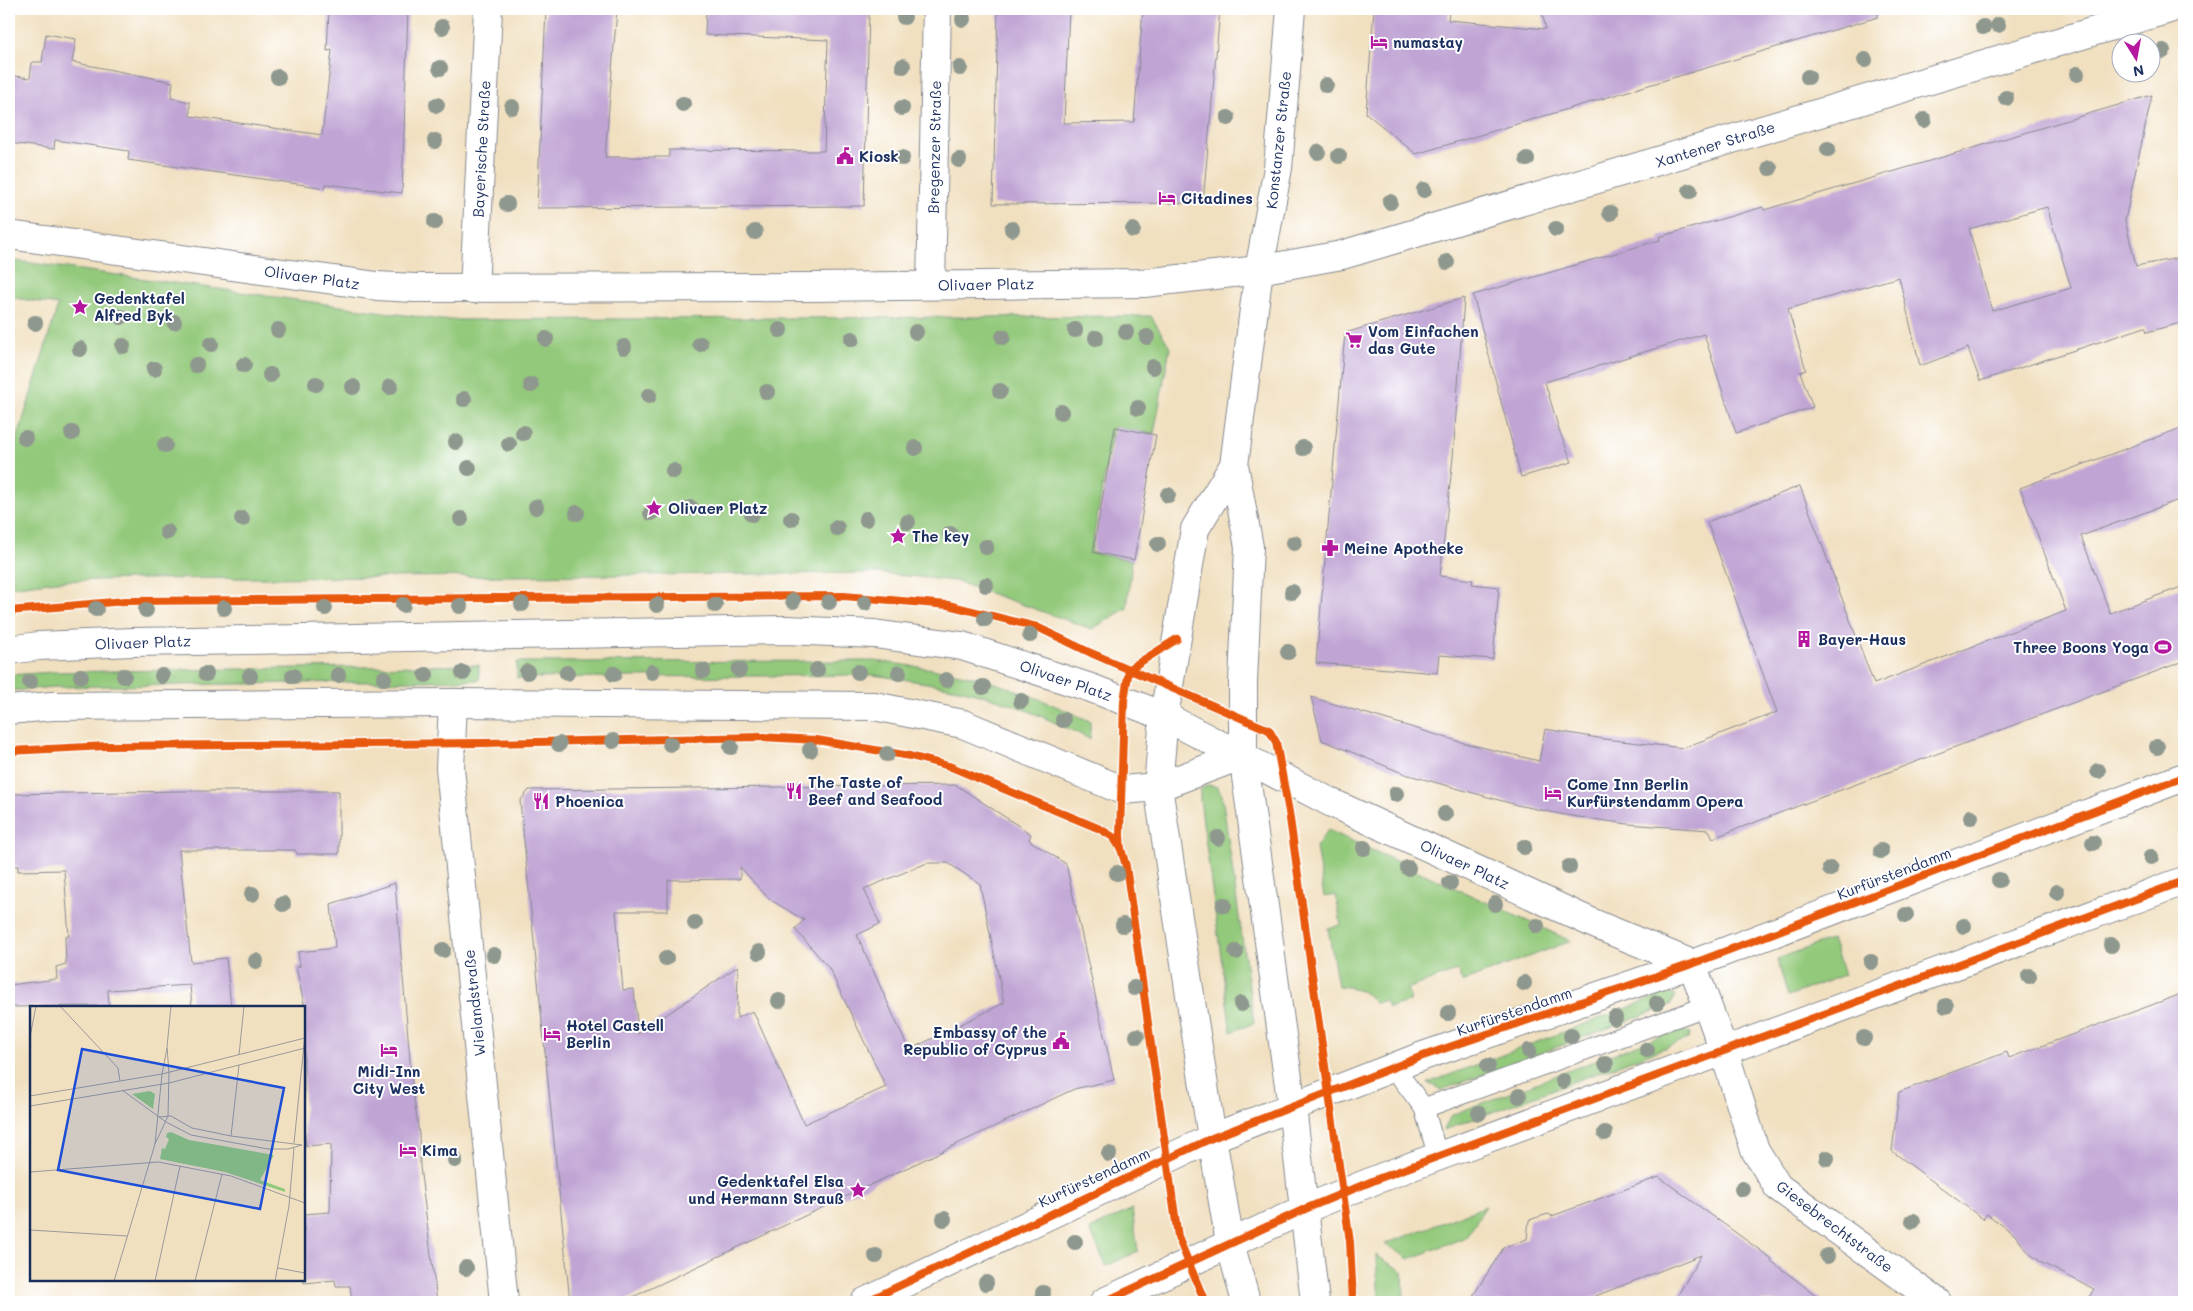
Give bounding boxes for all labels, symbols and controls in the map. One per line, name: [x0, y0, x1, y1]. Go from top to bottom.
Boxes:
hotel icon: numastay: [1369, 32, 1389, 52]
place label: numastay: [1393, 32, 1463, 52]
north arrow: [2110, 32, 2160, 82]
text: N: [2132, 61, 2146, 82]
street label: Konstanzer Straße: [1261, 70, 1295, 210]
street label: Bayerische Straße: [467, 80, 495, 218]
street label: Bregenzer Straße: [923, 80, 945, 214]
street label: Xantener Straße: [1653, 116, 1777, 172]
public building icon: Kiosk: [835, 146, 855, 166]
place label: Kiosk: [859, 146, 899, 166]
hotel icon: Citadines: [1157, 188, 1177, 208]
place label: Citadines: [1181, 188, 1253, 208]
street label: Olivaer Platz: [263, 260, 361, 294]
street label: Olivaer Platz: [938, 273, 1034, 295]
place label: Gedenktafel Alfred Byk: [94, 288, 185, 325]
place icon: Gedenktafel Alfred Byk: [70, 297, 90, 317]
place label: Vom Einfachen das Gute: [1368, 321, 1479, 358]
supermarket icon: Vom Einfachen das Gute: [1344, 330, 1364, 350]
place icon: Olivaer Platz: [644, 498, 664, 518]
place label: Olivaer Platz: [668, 498, 768, 518]
place icon: The key: [888, 526, 908, 546]
place label: The key: [912, 526, 969, 546]
pharmacy icon: Meine Apotheke: [1320, 538, 1340, 558]
place label: Meine Apotheke: [1344, 538, 1464, 558]
building icon: Bayer-Haus: [1794, 629, 1814, 649]
place label: Bayer-Haus: [1818, 629, 1906, 649]
street label: Olivaer Platz: [95, 630, 191, 654]
place label: Three Boons Yoga: [2013, 637, 2149, 657]
sports icon: Three Boons Yoga: [2153, 637, 2173, 657]
street label: Olivaer Platz: [1017, 655, 1115, 705]
place label: The Taste of Beef and Seafood: [808, 772, 943, 809]
place label: Come Inn Berlin Kurfürstendamm Opera: [1567, 774, 1743, 811]
restaurant icon: The Taste of Beef and Seafood: [784, 781, 804, 801]
hotel icon: Come Inn Berlin Kurfürstendamm Opera: [1543, 783, 1563, 803]
restaurant icon: Phoenica: [531, 791, 551, 811]
place label: Phoenica: [555, 791, 624, 811]
street label: Olivaer Platz: [1417, 835, 1513, 893]
street label: Kurfürstendamm: [1834, 842, 1954, 904]
street label: Wielandstraße: [458, 948, 490, 1058]
street label: Kurfürstendamm: [1454, 982, 1574, 1040]
inset map: [30, 1006, 305, 1281]
place label: Hotel Castell Berlin: [566, 1015, 664, 1052]
place label: Embassy of the Republic of Cyprus: [903, 1022, 1047, 1059]
hotel icon: Hotel Castell Berlin: [542, 1024, 562, 1044]
public building icon: Embassy of the Republic of Cyprus: [1051, 1031, 1071, 1051]
hotel icon: Midi-Inn City West: [379, 1040, 399, 1060]
place label: Midi-Inn City West: [353, 1061, 425, 1098]
hotel icon: Kima: [398, 1140, 418, 1160]
place label: Kima: [422, 1140, 458, 1160]
street label: Kurfürstendamm: [1035, 1142, 1153, 1212]
place label: Gedenktafel Elsa und Hermann Strauß: [688, 1171, 844, 1208]
street label: Giesebrechtstraße: [1773, 1175, 1897, 1277]
place icon: Gedenktafel Elsa und Hermann Strauß: [848, 1180, 868, 1200]

